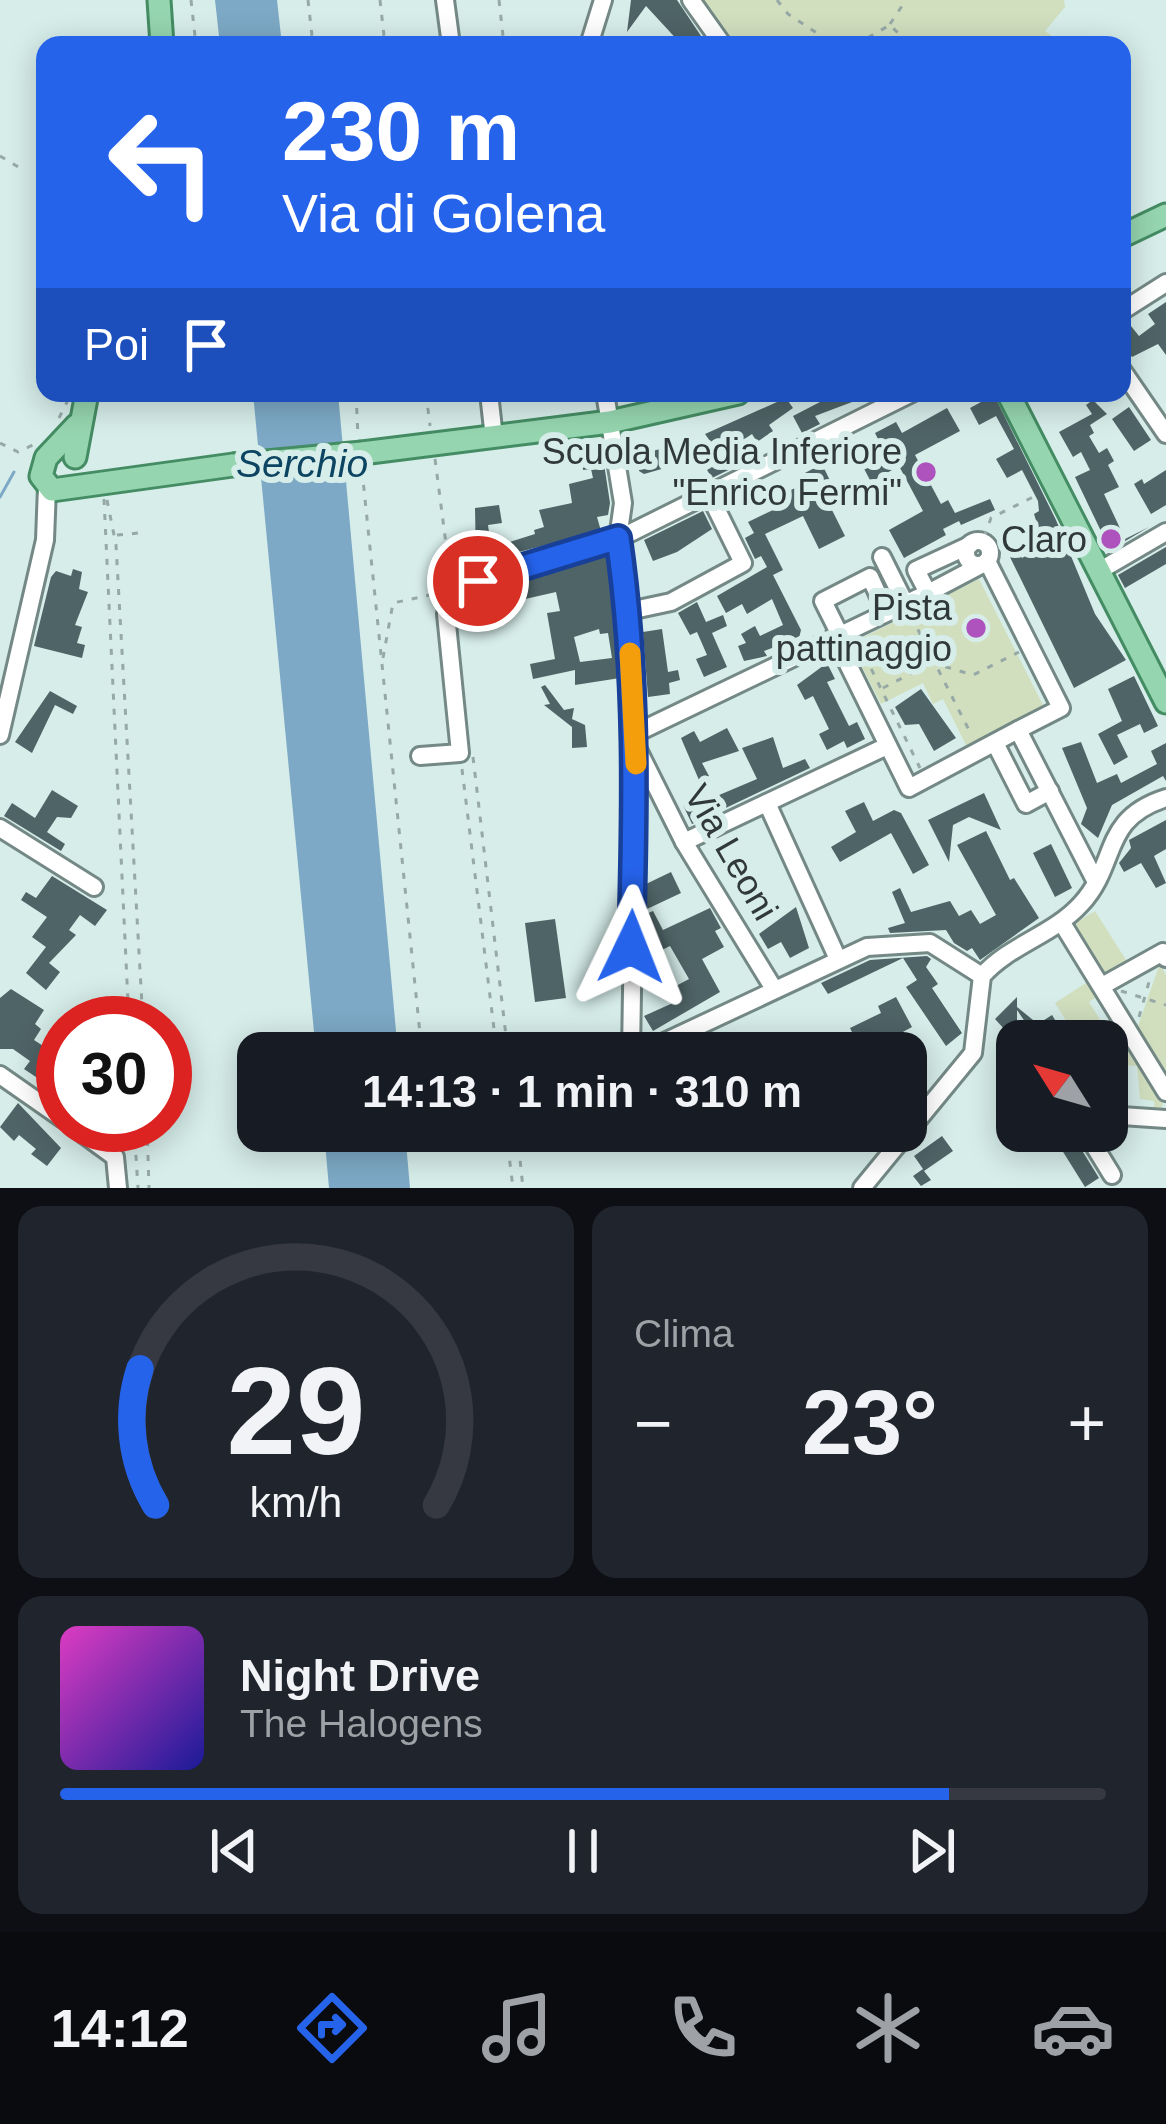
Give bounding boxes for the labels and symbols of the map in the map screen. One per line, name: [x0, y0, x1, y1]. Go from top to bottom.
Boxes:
place label: Scuola Media Inferiore "Enrico Fermi": [542, 431, 902, 513]
water label: Serchio: [236, 442, 368, 485]
marker: Scuola Media Inferiore "Enrico Fermi": [913, 459, 939, 485]
place label: Claro: [1001, 519, 1087, 560]
marker: Claro: [1098, 526, 1124, 552]
pin: [427, 530, 529, 632]
place label: Pista pattinaggio: [776, 587, 953, 669]
marker: Pista pattinaggio: [963, 615, 989, 641]
street label: Via Leoni: [676, 777, 787, 927]
position arrow: [568, 884, 694, 1010]
speed limit sign: 30: [36, 996, 192, 1152]
north arrow: [996, 1020, 1128, 1152]

